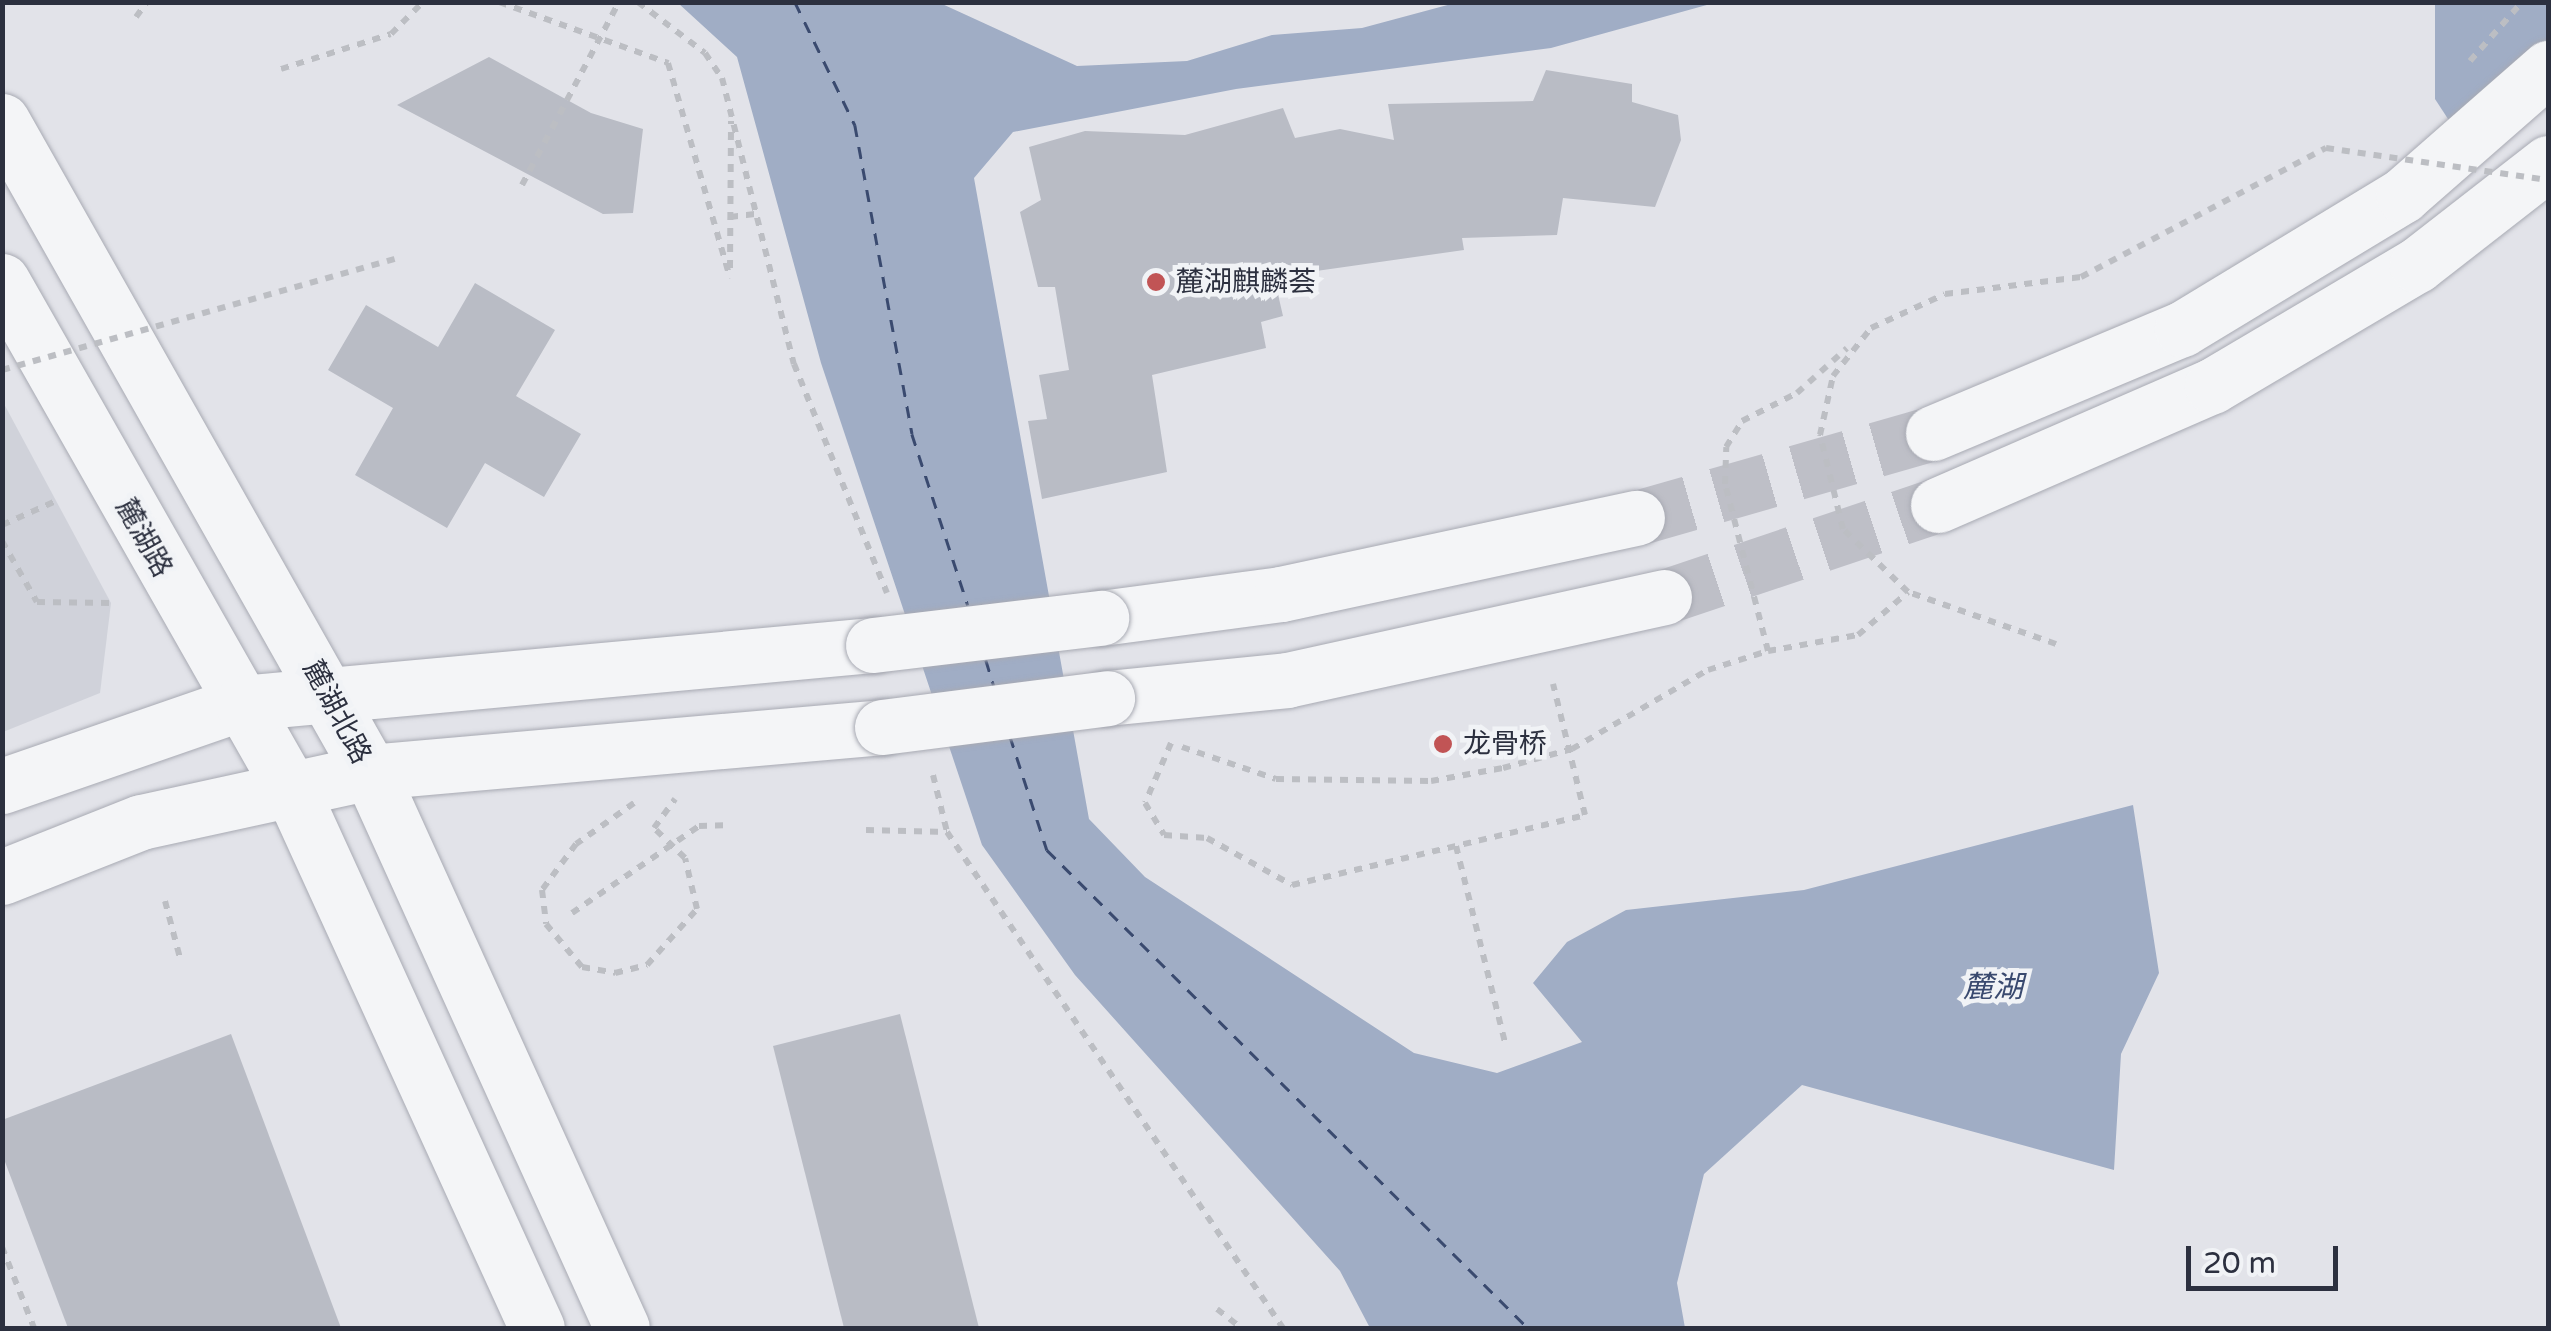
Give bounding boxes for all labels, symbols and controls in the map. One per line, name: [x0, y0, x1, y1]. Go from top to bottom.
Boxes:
place label: 麓湖麒麟荟: [1176, 265, 1316, 299]
marker: 麓湖麒麟荟: [1145, 271, 1167, 293]
street label: 麓湖路: [109, 493, 179, 583]
street label: 麓湖北路: [296, 655, 378, 769]
place label: 龙骨桥: [1463, 727, 1547, 761]
marker: 龙骨桥: [1432, 733, 1454, 755]
water label: 麓湖: [1963, 970, 2023, 1006]
scale bar: [2191, 1226, 2344, 1288]
text: 20 m: [2203, 1245, 2276, 1282]

